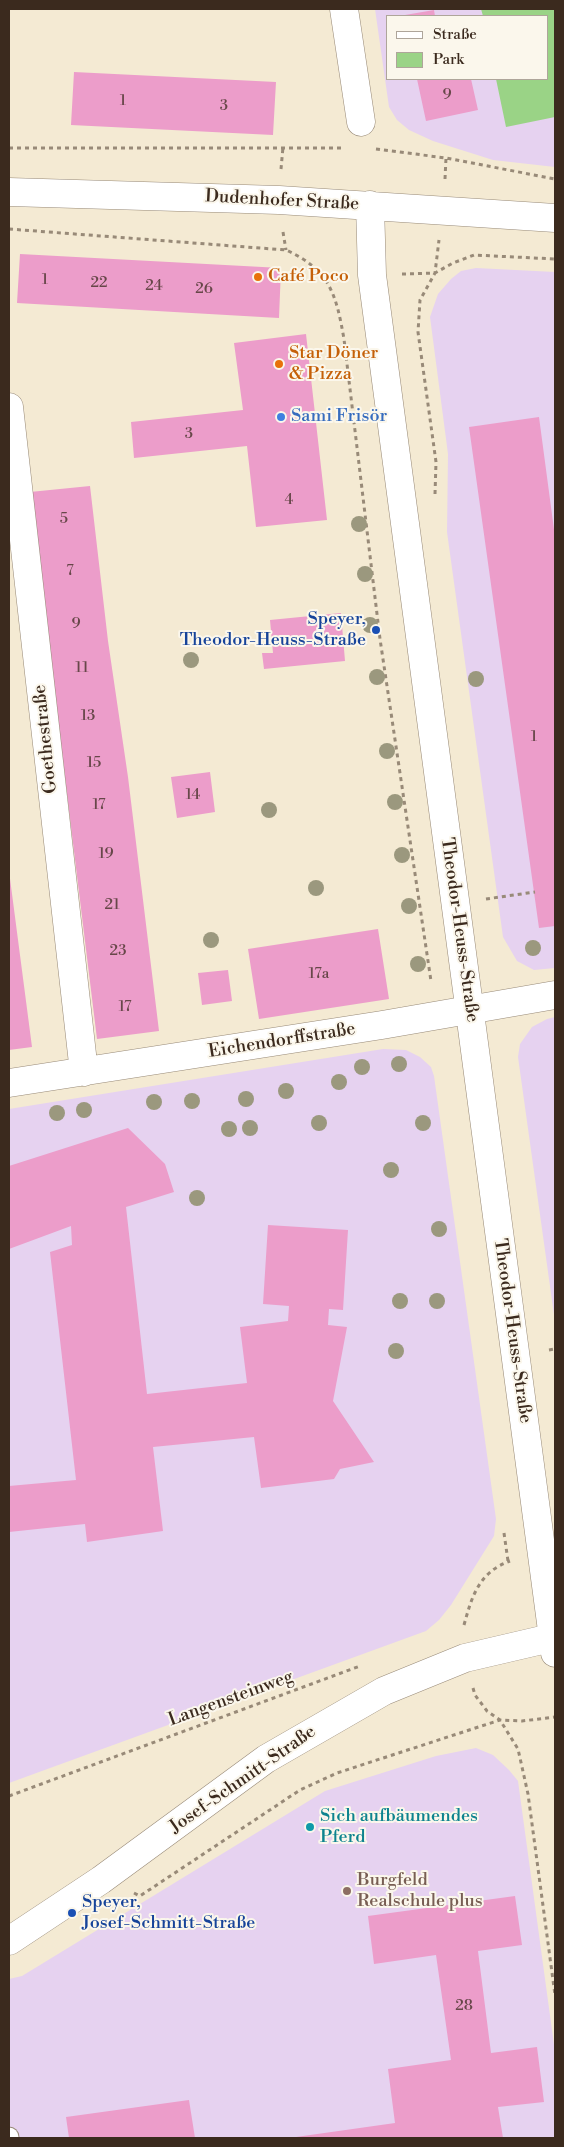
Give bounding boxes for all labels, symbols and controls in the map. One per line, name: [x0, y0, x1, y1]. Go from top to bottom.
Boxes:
legend: [386, 15, 549, 80]
text: Straße: [433, 25, 477, 44]
text: Park: [433, 50, 464, 69]
house number: 9: [442, 86, 452, 104]
house number: 1: [120, 92, 126, 110]
house number: 3: [220, 97, 228, 115]
street label: Dudenhofer Straße: [204, 186, 360, 216]
place label: Café Poco: [268, 266, 349, 288]
house number: 1: [42, 271, 48, 289]
marker: Café Poco: [252, 271, 264, 283]
house number: 22: [90, 274, 108, 292]
house number: 24: [145, 277, 163, 295]
house number: 26: [195, 280, 213, 298]
place label: Star Döner & Pizza: [289, 343, 378, 386]
marker: Star Döner & Pizza: [273, 358, 285, 370]
place label: Sami Frisör: [291, 406, 387, 428]
marker: Sami Frisör: [275, 411, 287, 423]
house number: 3: [185, 425, 193, 443]
house number: 4: [285, 491, 293, 509]
house number: 5: [60, 510, 68, 528]
house number: 7: [66, 562, 74, 580]
place label: Speyer, Theodor-Heuss-Straße: [180, 609, 366, 652]
house number: 9: [71, 615, 81, 633]
marker: Speyer, Theodor-Heuss-Straße: [370, 624, 382, 636]
house number: 11: [75, 659, 89, 677]
street label: Goethestraße: [30, 684, 62, 794]
house number: 13: [81, 707, 95, 725]
house number: 1: [531, 728, 537, 746]
house number: 15: [87, 754, 101, 772]
house number: 14: [186, 786, 200, 804]
house number: 17: [92, 796, 106, 814]
street label: Theodor-Heuss-Straße: [435, 836, 483, 1024]
house number: 19: [98, 845, 114, 863]
house number: 21: [104, 896, 120, 914]
house number: 23: [110, 942, 126, 960]
house number: 17a: [309, 965, 329, 983]
house number: 17: [118, 998, 132, 1016]
street label: Eichendorffstraße: [207, 1019, 357, 1063]
street label: Theodor-Heuss-Straße: [488, 1237, 536, 1425]
street label: Langensteinweg: [166, 1666, 296, 1732]
street label: Josef-Schmitt-Straße: [166, 1721, 320, 1839]
place label: Sich aufbäumendes Pferd: [320, 1806, 478, 1848]
marker: Sich aufbäumendes Pferd: [304, 1821, 316, 1833]
place label: Burgfeld Realschule plus: [357, 1870, 483, 1912]
marker: Burgfeld Realschule plus: [341, 1885, 353, 1897]
place label: Speyer, Josef-Schmitt-Straße: [82, 1892, 255, 1935]
marker: Speyer, Josef-Schmitt-Straße: [66, 1907, 78, 1919]
house number: 28: [455, 1997, 473, 2015]

